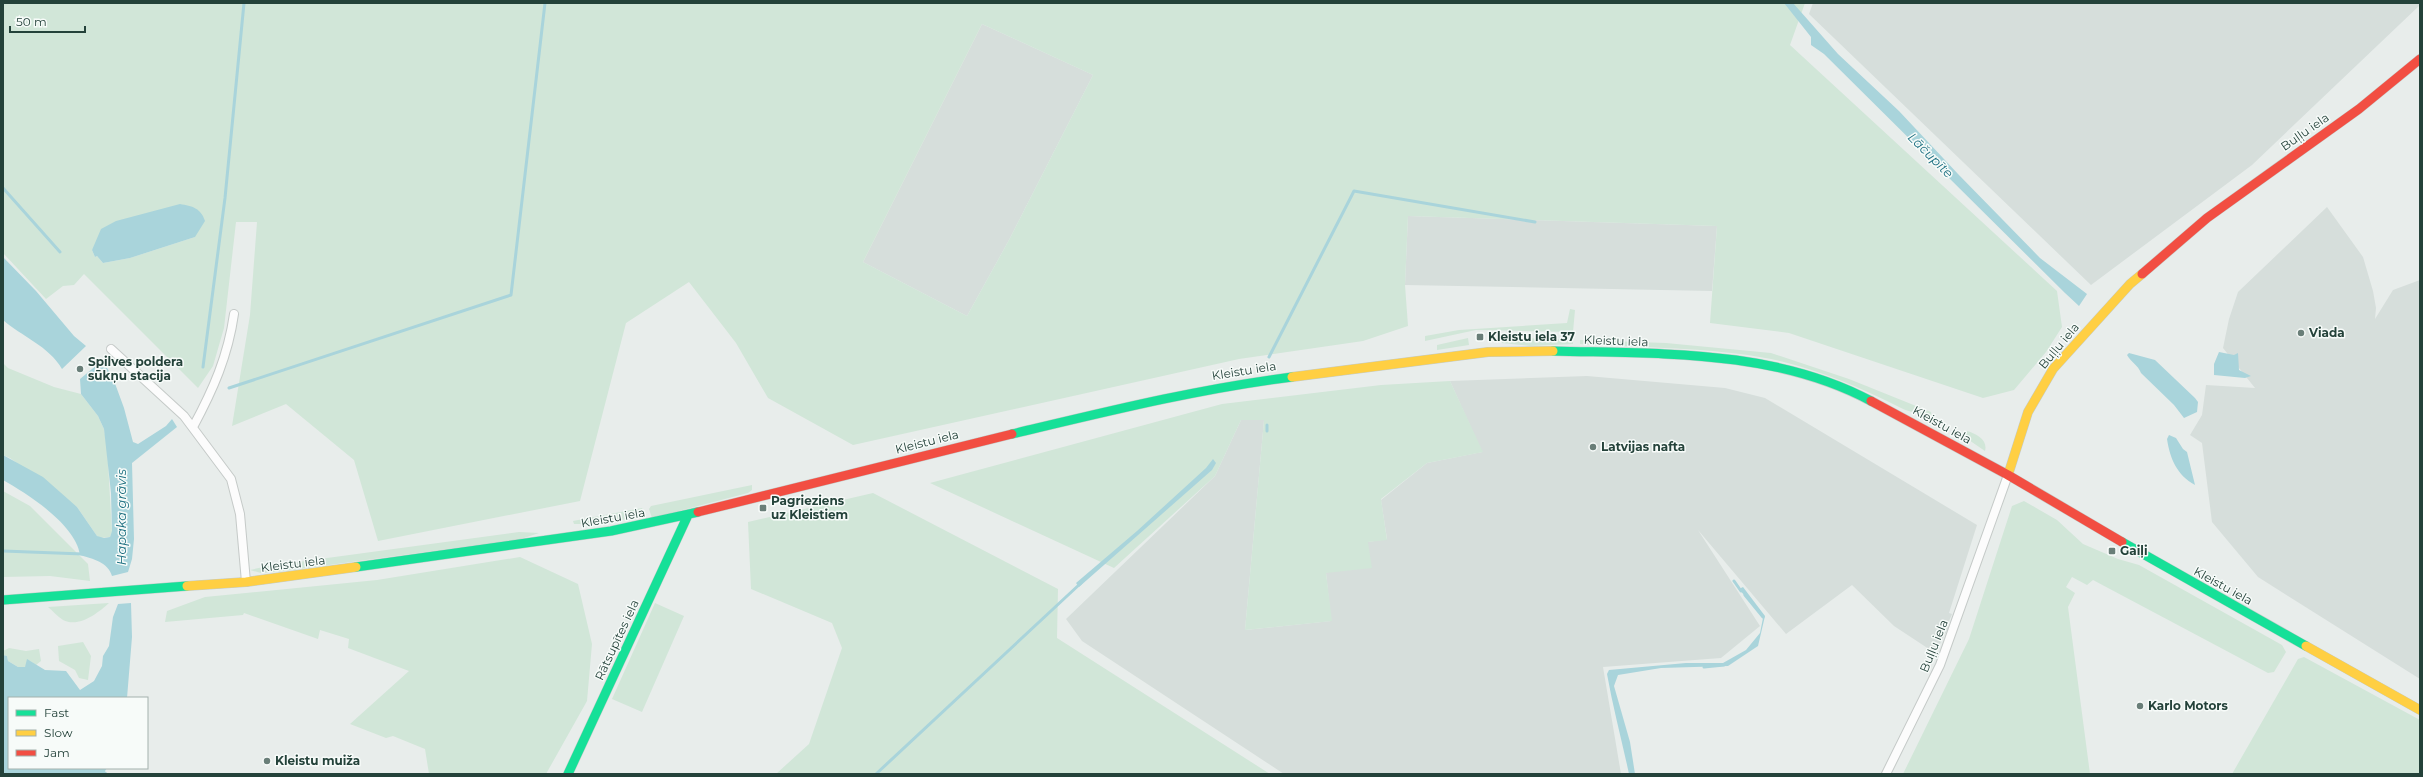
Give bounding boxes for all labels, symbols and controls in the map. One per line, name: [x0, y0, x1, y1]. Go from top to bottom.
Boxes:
scale bar: [10, 8, 85, 34]
text: 50 m: [16, 14, 47, 29]
street label: Buļļu iela: [2278, 110, 2332, 154]
water label: Lāčupīte: [1905, 129, 1957, 181]
street label: Buļļu iela: [2035, 320, 2082, 372]
place label: Viada: [2308, 325, 2345, 340]
marker: Viada: [2296, 328, 2306, 338]
place label: Kleistu iela 37: [1488, 329, 1576, 344]
marker: Kleistu iela 37: [1475, 332, 1485, 342]
street label: Kleistu iela: [1583, 332, 1649, 349]
place label: Spilves poldera sūkņu stacija: [88, 354, 183, 383]
street label: Kleistu iela: [1211, 358, 1277, 383]
marker: Spilves poldera sūkņu stacija: [75, 364, 85, 374]
street label: Kleistu iela: [1910, 402, 1974, 447]
street label: Kleistu iela: [894, 426, 960, 457]
place label: Latvijas nafta: [1601, 439, 1685, 454]
marker: Latvijas nafta: [1588, 442, 1598, 452]
water label: Hapaka grāvis: [113, 468, 129, 565]
place label: Pagrieziens uz Kleistiem: [771, 493, 848, 522]
marker: Pagrieziens uz Kleistiem: [758, 503, 768, 513]
street label: Kleistu iela: [580, 504, 646, 531]
place label: Gaiļi: [2120, 543, 2148, 558]
marker: Gaiļi: [2107, 546, 2117, 556]
street label: Kleistu iela: [260, 552, 326, 575]
street label: Kleistu iela: [2191, 563, 2255, 608]
street label: Rātsupītes iela: [591, 597, 642, 683]
street label: Buļļu iela: [1916, 617, 1951, 674]
legend: [8, 697, 148, 769]
place label: Karlo Motors: [2148, 698, 2229, 713]
marker: Karlo Motors: [2135, 701, 2145, 711]
text: Fast: [44, 705, 69, 720]
text: Slow: [44, 725, 73, 740]
text: Jam: [43, 745, 70, 760]
place label: Kleistu muiža: [275, 753, 360, 768]
marker: Kleistu muiža: [262, 756, 272, 766]

